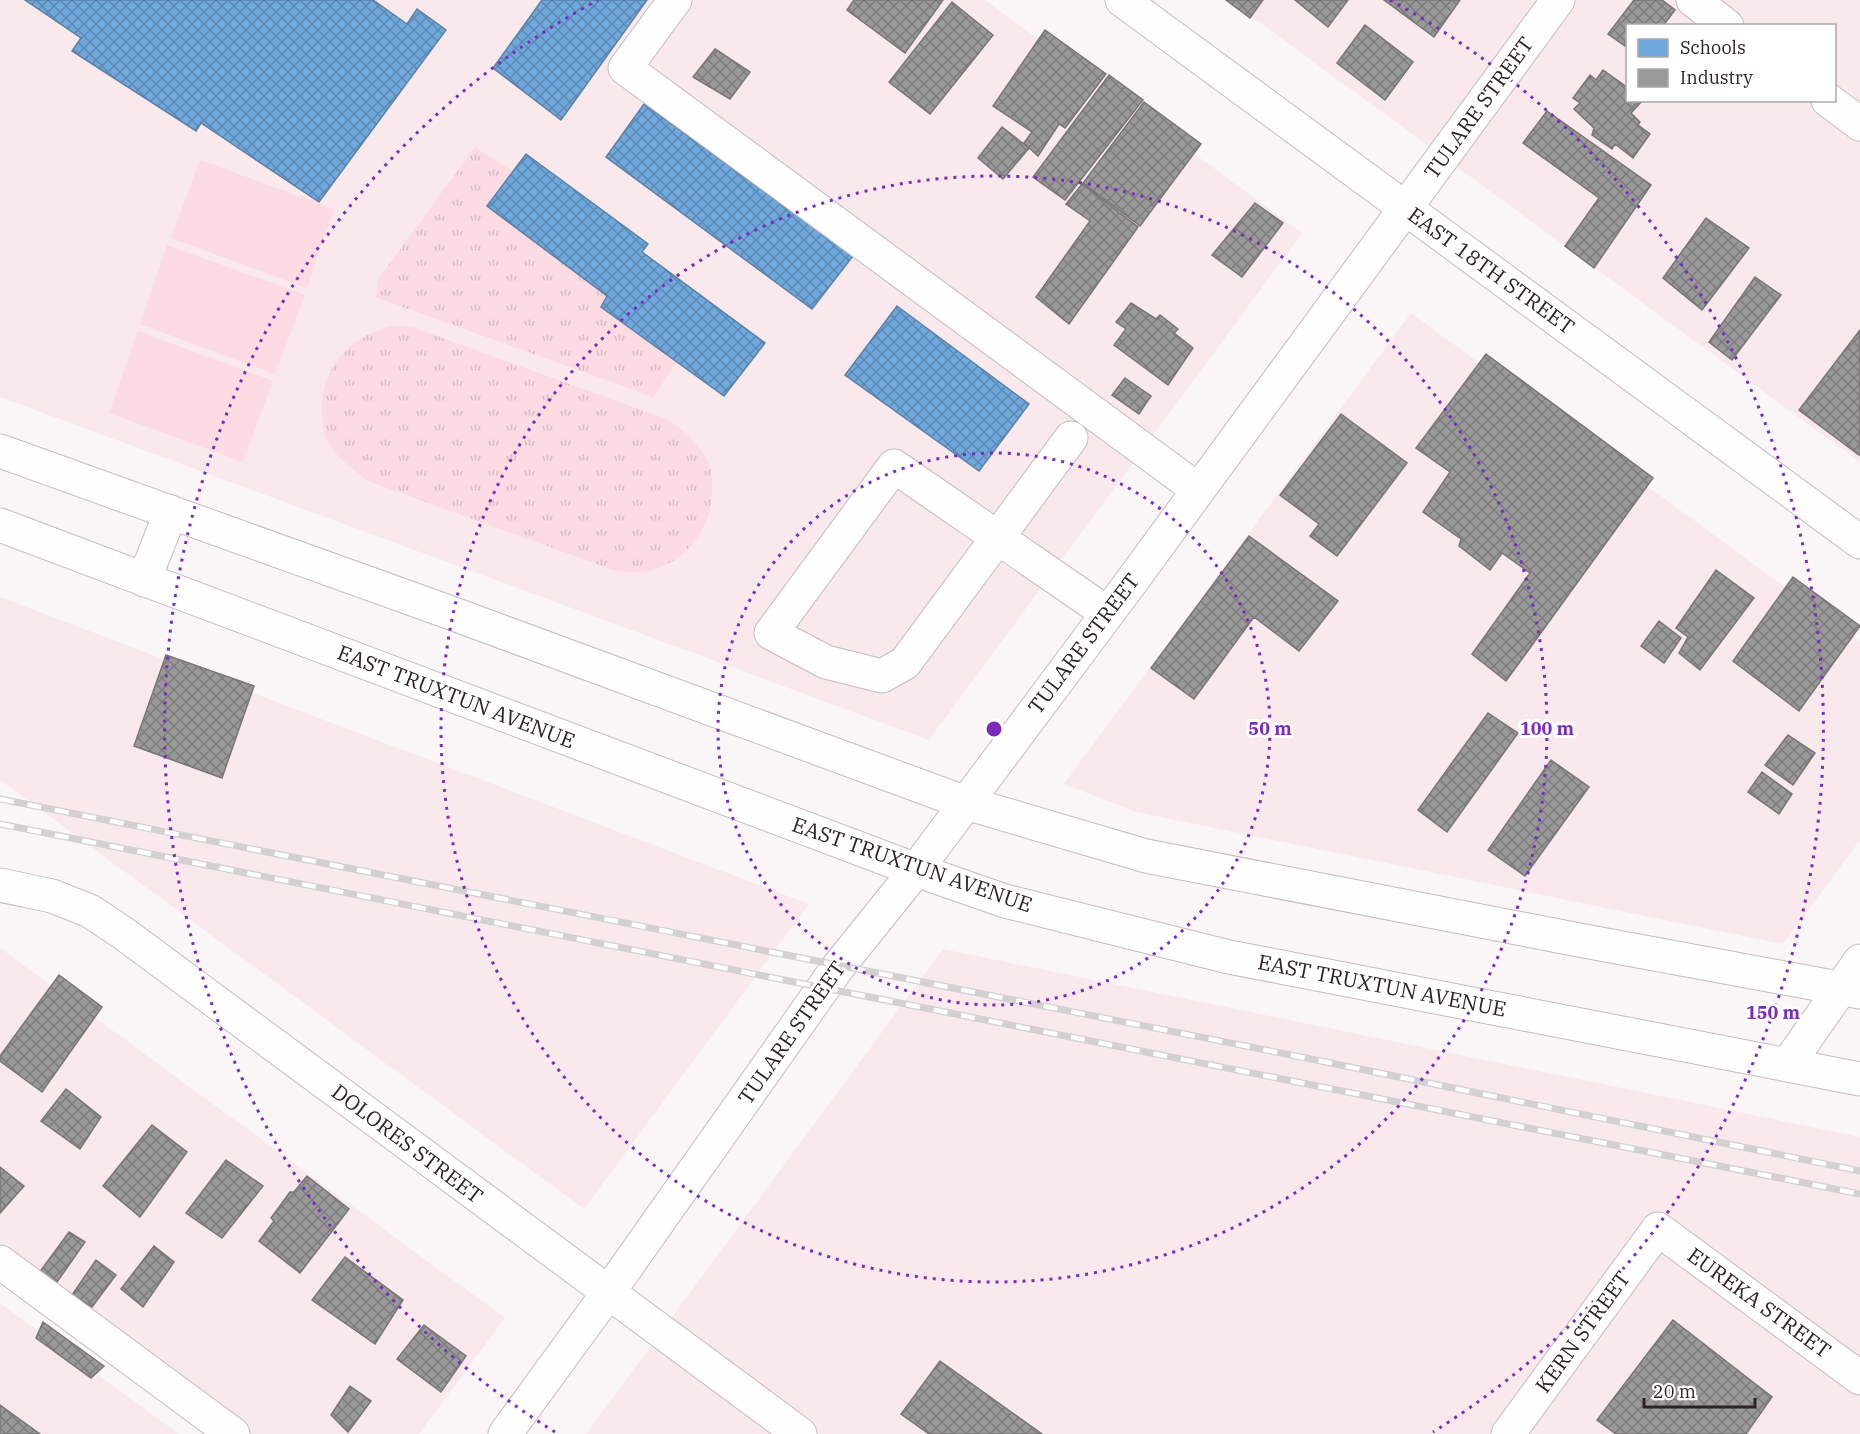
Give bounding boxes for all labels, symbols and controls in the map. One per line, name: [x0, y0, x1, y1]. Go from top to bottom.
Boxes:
legend: [1626, 24, 1836, 102]
street label: TULARE STREET: [1417, 31, 1539, 184]
text: Schools: [1680, 36, 1746, 59]
text: Industry: [1680, 66, 1753, 89]
street label: EAST 18TH STREET: [1403, 200, 1580, 340]
street label: TULARE STREET: [1021, 567, 1145, 719]
street label: EAST TRUXTUN AVENUE: [334, 638, 579, 754]
text: 50 m: [1248, 717, 1292, 740]
text: 100 m: [1520, 717, 1575, 740]
centre of rings: [984, 719, 1004, 739]
street label: EAST TRUXTUN AVENUE: [788, 810, 1036, 918]
street label: EAST TRUXTUN AVENUE: [1256, 947, 1509, 1023]
street label: TULARE STREET: [731, 955, 851, 1110]
text: 150 m: [1746, 1001, 1801, 1024]
street label: DOLORES STREET: [326, 1077, 489, 1209]
street label: EUREKA STREET: [1682, 1241, 1837, 1364]
street label: KERN STREET: [1529, 1265, 1636, 1398]
scale bar: [1644, 1371, 1755, 1409]
text: 20 m: [1653, 1380, 1696, 1403]

